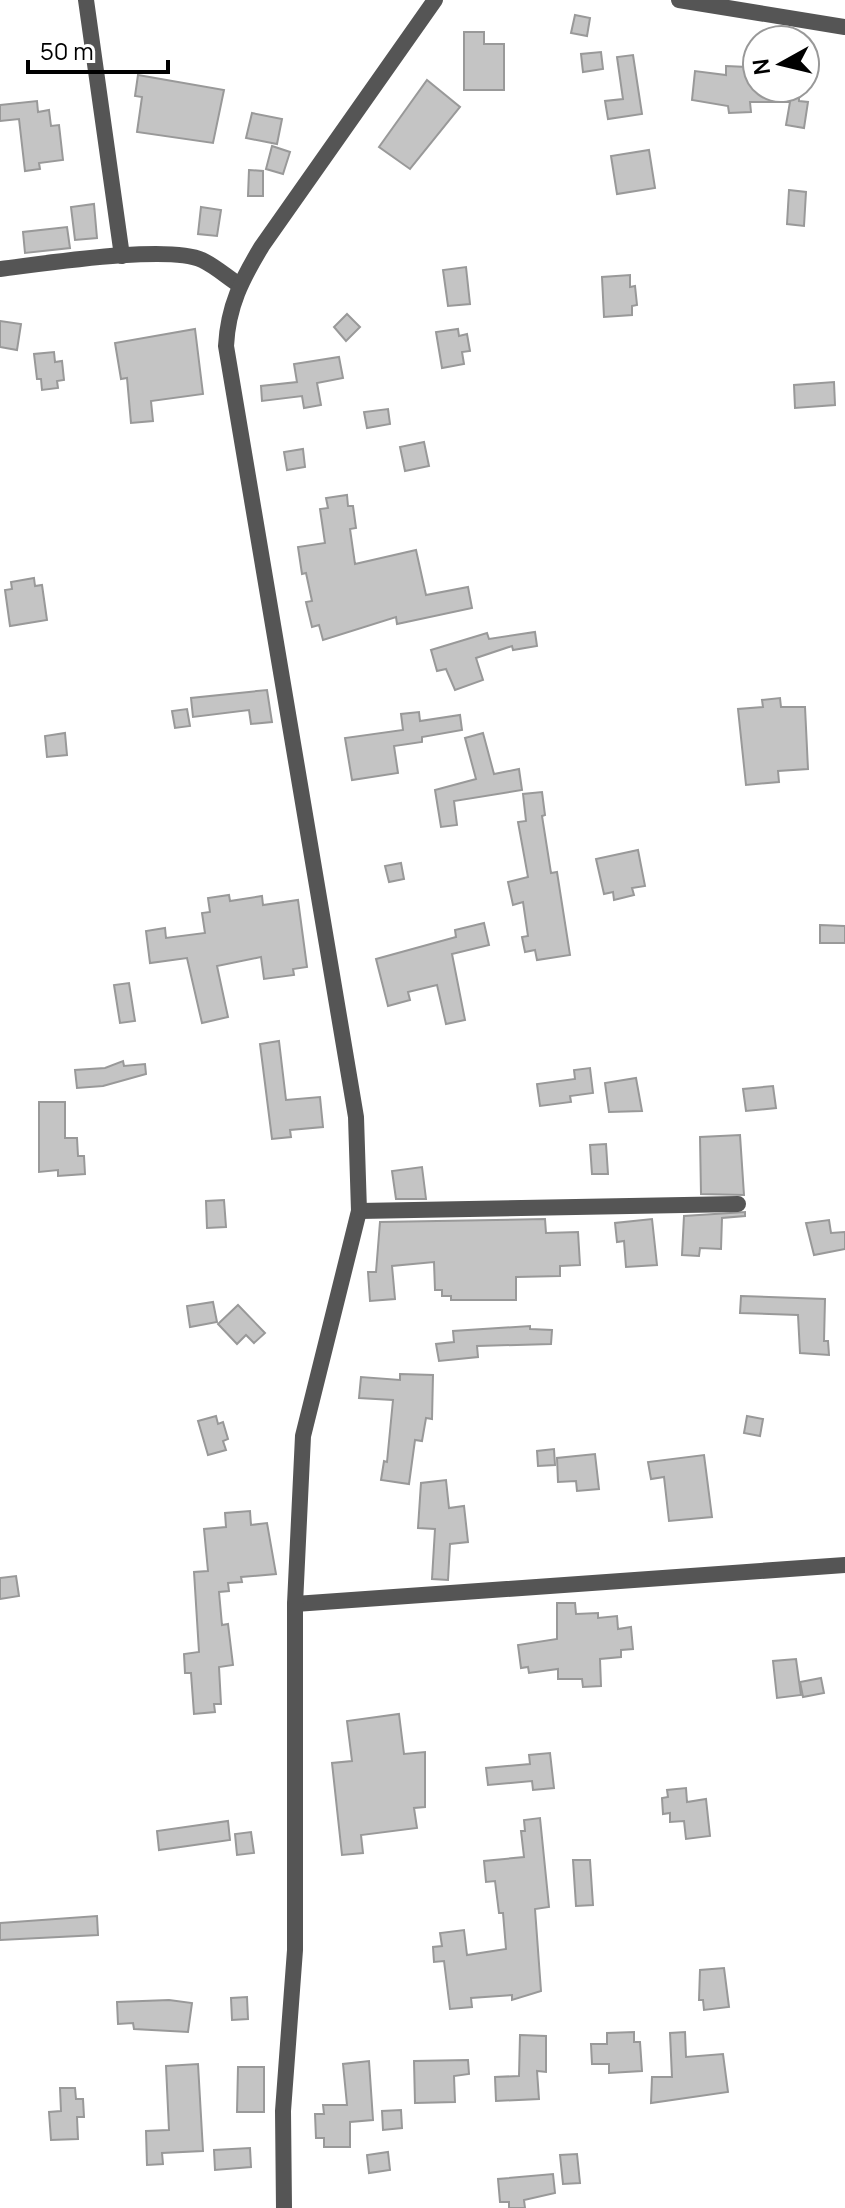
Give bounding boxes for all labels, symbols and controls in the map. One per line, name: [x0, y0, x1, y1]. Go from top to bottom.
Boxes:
scale bar: [28, 24, 168, 74]
north arrow: [741, 24, 821, 104]
text: 50 m: [40, 34, 94, 67]
text: N: [745, 57, 777, 77]

